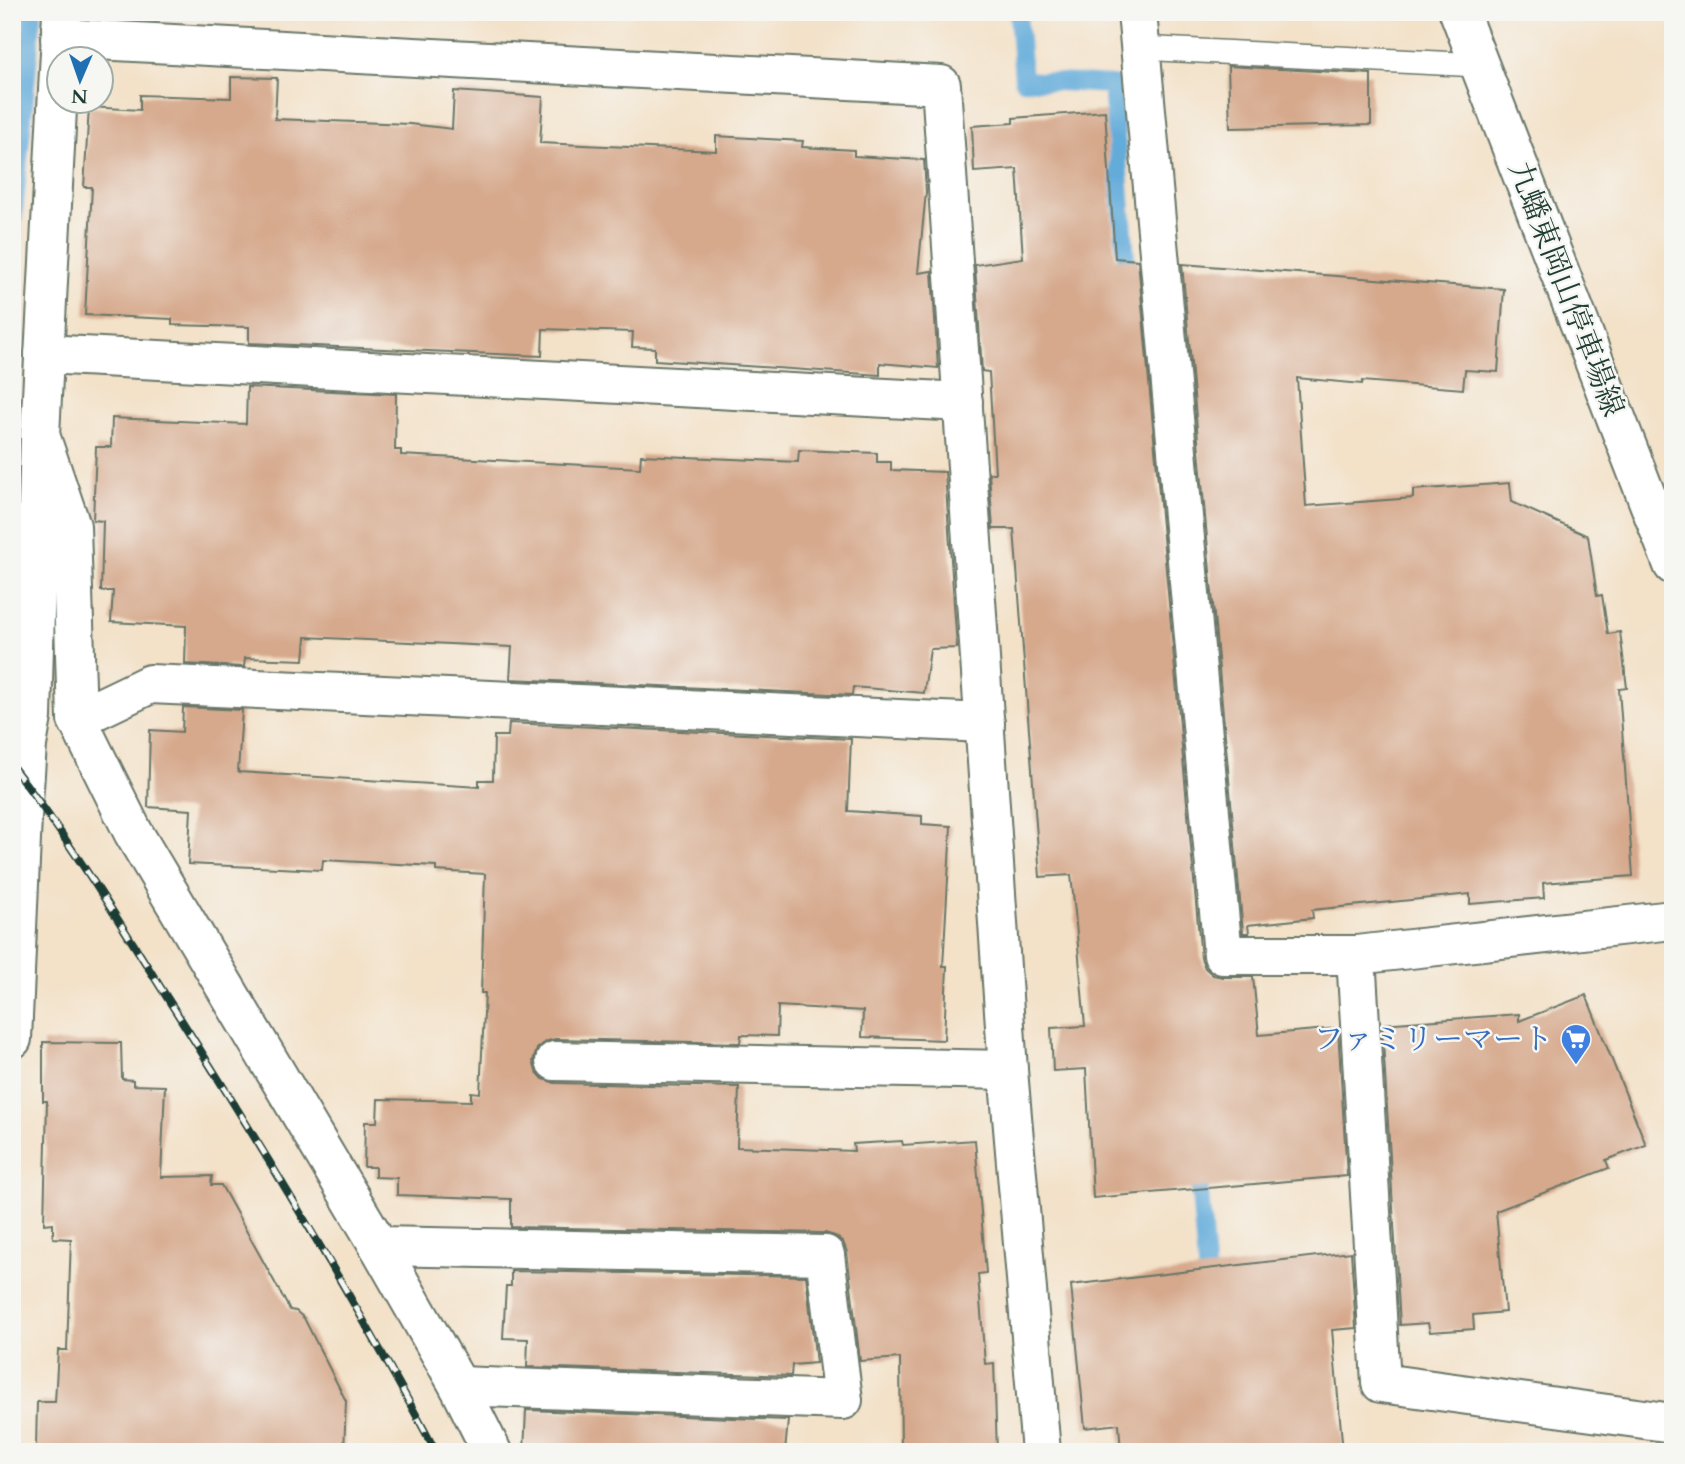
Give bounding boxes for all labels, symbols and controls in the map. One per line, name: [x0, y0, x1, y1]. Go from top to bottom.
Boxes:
north arrow: [46, 46, 116, 116]
text: N: [70, 83, 88, 109]
street label: 九蟠東岡山停車場線: [1498, 156, 1634, 422]
place label: ファミリーマート: [1314, 1019, 1553, 1060]
supermarket icon: ファミリーマート: [1559, 1022, 1593, 1066]

